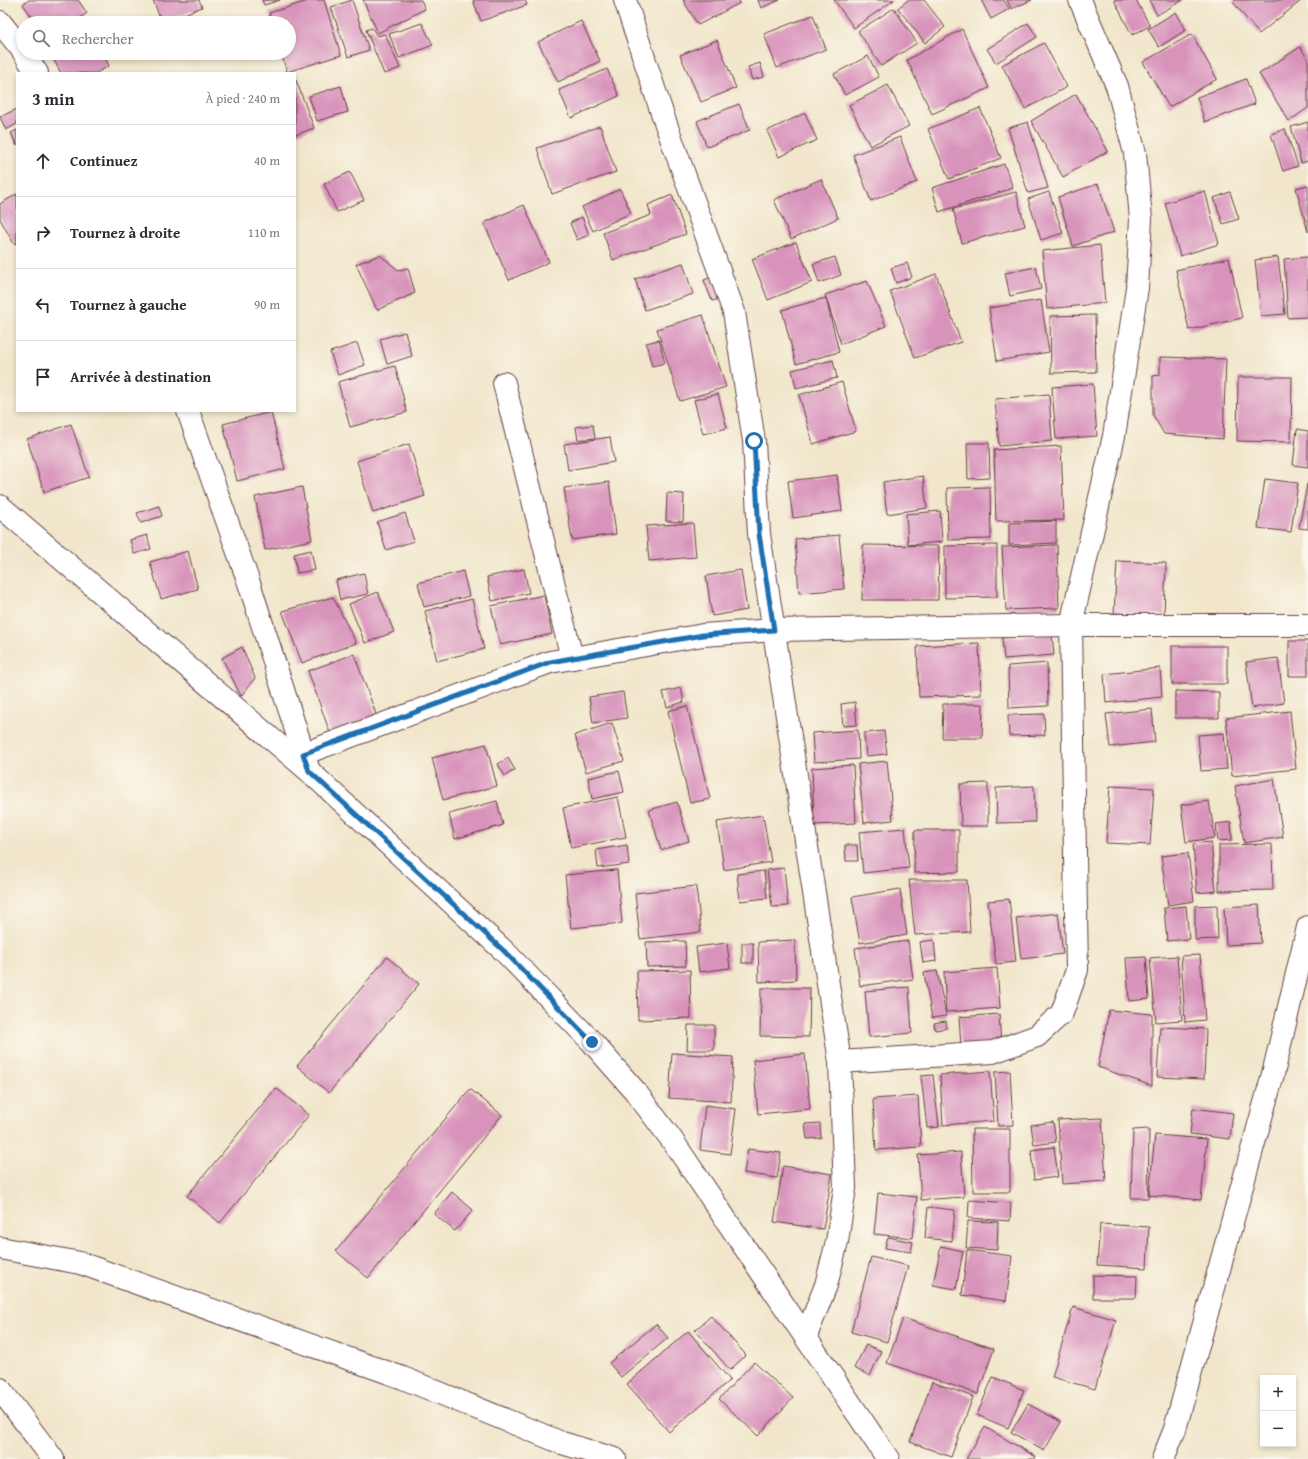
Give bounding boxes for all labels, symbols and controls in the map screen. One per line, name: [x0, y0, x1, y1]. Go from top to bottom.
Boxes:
search box: [16, 16, 296, 60]
icon: search: [30, 27, 52, 49]
text: Rechercher: [62, 28, 134, 49]
text: 3 min: [32, 86, 74, 111]
text: À pied · 240 m: [205, 89, 280, 108]
icon: ahead: [32, 150, 54, 172]
text: Continuez: [70, 150, 138, 171]
text: 40 m: [254, 151, 280, 170]
icon: right: [32, 222, 54, 244]
text: Tournez à droite: [70, 222, 180, 243]
text: 110 m: [248, 223, 280, 242]
icon: left: [32, 294, 54, 316]
text: Tournez à gauche: [70, 294, 187, 315]
text: 90 m: [254, 295, 280, 314]
icon: arrive: [32, 366, 54, 388]
text: Arrivée à destination: [70, 366, 211, 387]
route start: [745, 432, 763, 450]
route end: [583, 1033, 601, 1051]
map controls: [1260, 1375, 1296, 1447]
button: +: [1260, 1375, 1296, 1411]
button: −: [1260, 1411, 1296, 1447]

